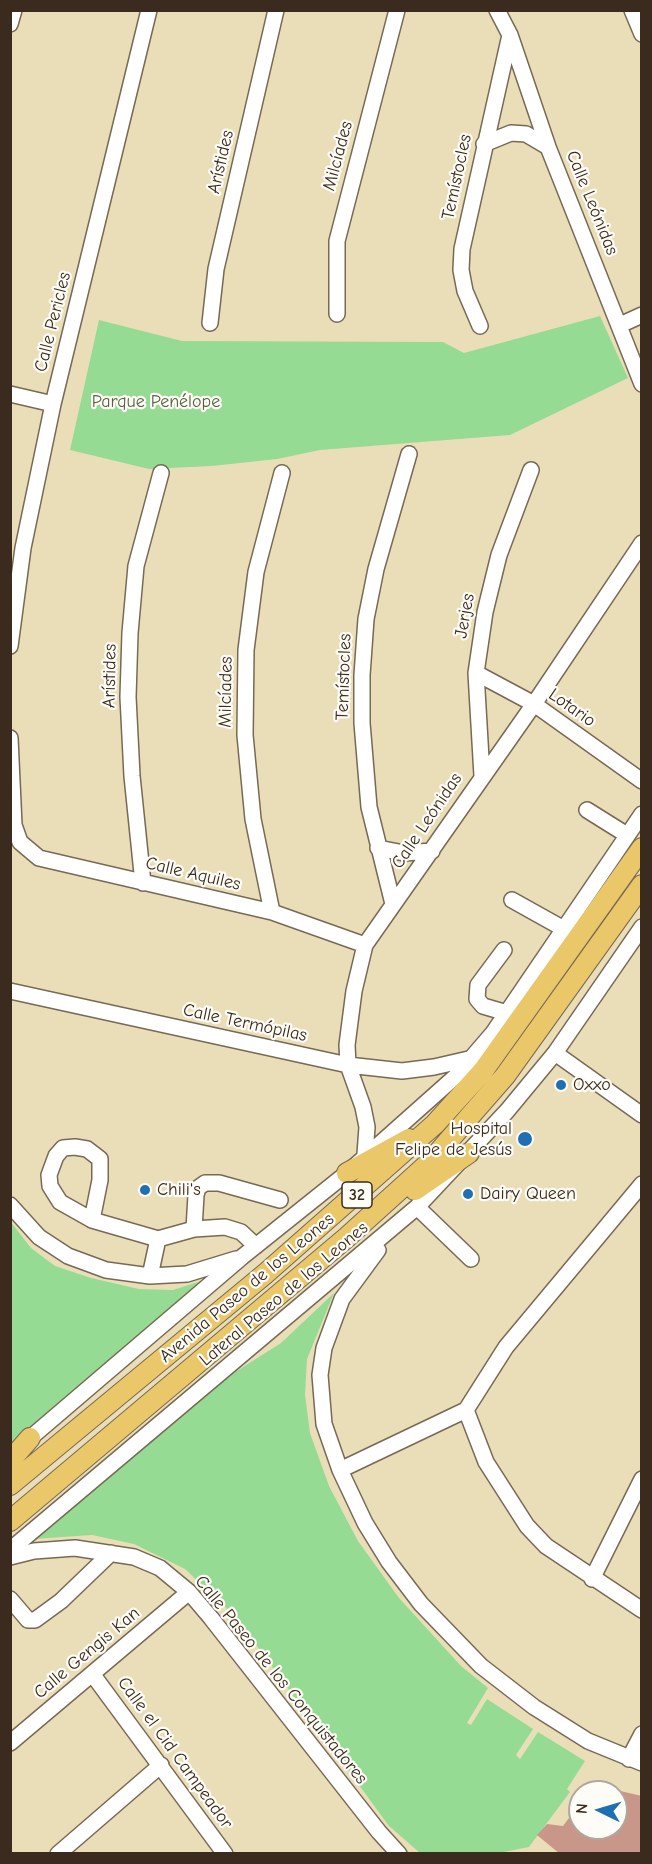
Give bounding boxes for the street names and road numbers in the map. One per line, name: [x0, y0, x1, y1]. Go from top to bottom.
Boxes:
street label: Milcíades: [318, 119, 358, 193]
street label: Arístides: [203, 128, 239, 196]
street label: Temístocles: [437, 132, 477, 222]
street label: Calle Leónidas: [561, 148, 623, 258]
street label: Calle Pericles: [30, 270, 76, 374]
street label: Jerjes: [450, 592, 480, 640]
street label: Temístocles: [332, 633, 356, 721]
street label: Arístides: [99, 644, 121, 708]
street label: Milcíades: [215, 656, 237, 728]
street label: Lotario: [544, 684, 600, 732]
street label: Calle Leónidas: [387, 769, 467, 873]
street label: Calle Aquiles: [143, 853, 243, 895]
street label: Calle Termópilas: [181, 999, 309, 1047]
road number: 32: [342, 1182, 372, 1208]
street label: Avenida Paseo de los Leones: [155, 1209, 339, 1367]
street label: Lateral Paseo de los Leones: [195, 1217, 373, 1371]
street label: Calle Paseo de los Conquistadores: [190, 1571, 372, 1789]
street label: Calle Gengis Kan: [30, 1602, 144, 1704]
street label: Calle el Cid Campeador: [113, 1673, 237, 1833]

